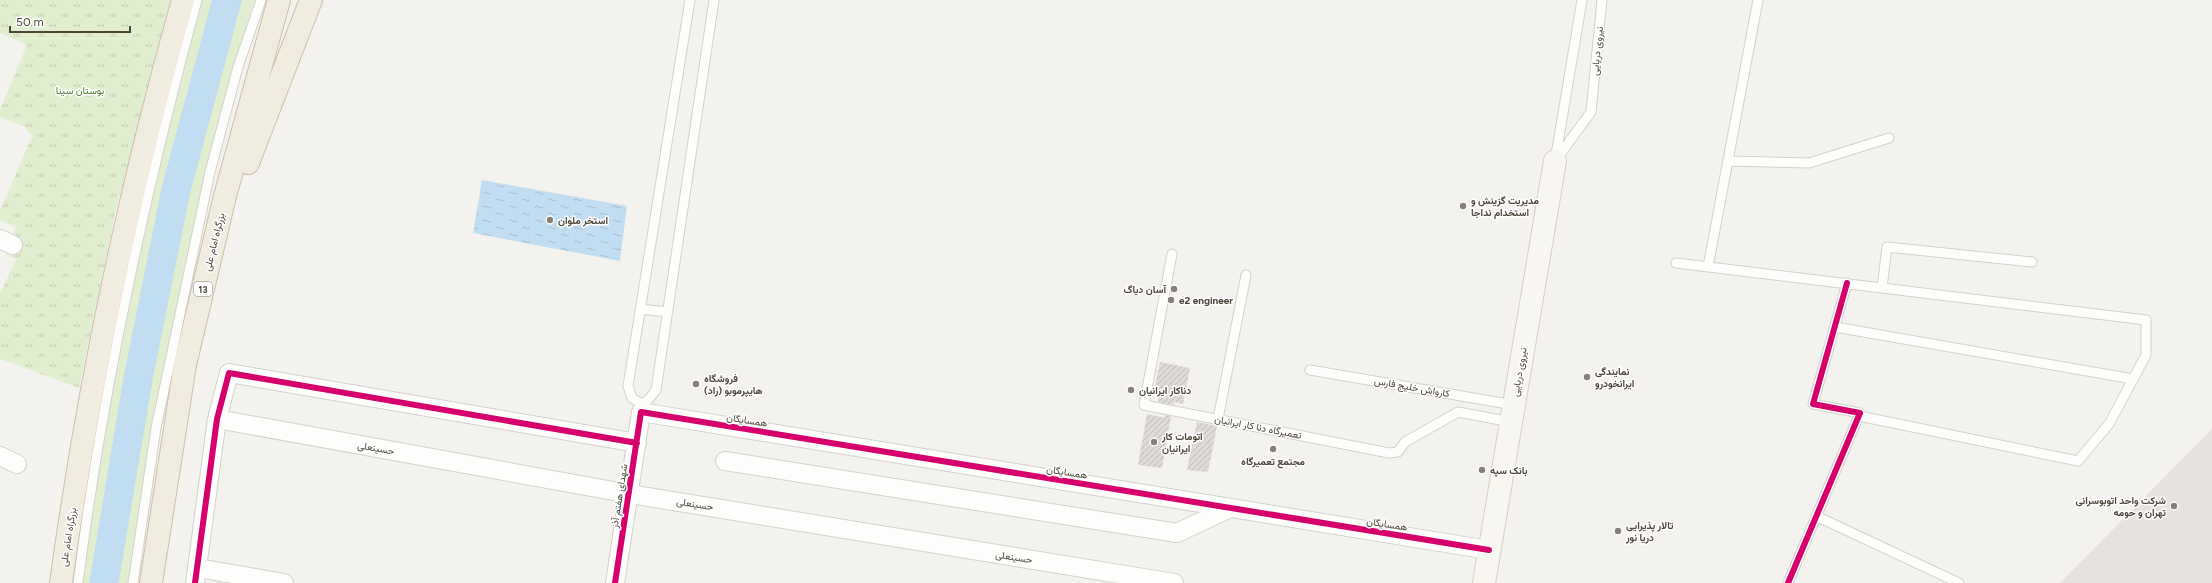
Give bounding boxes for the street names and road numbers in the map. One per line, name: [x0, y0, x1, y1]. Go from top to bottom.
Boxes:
street label: نیروی دریایی: [1588, 26, 1606, 76]
street label: بزرگراه امام علی: [200, 211, 228, 273]
road number: 13: [194, 282, 212, 296]
street label: نیروی دریایی: [1508, 346, 1530, 397]
street label: کارواش خلیج فارس: [1373, 374, 1451, 400]
street label: همسایگان: [726, 410, 768, 430]
street label: تعمیرگاه دنا کار ایرانیان: [1213, 412, 1303, 442]
street label: حسینعلی: [356, 438, 396, 458]
street label: همسایگان: [1046, 462, 1088, 482]
street label: شهدای هفتم آذر: [607, 463, 631, 530]
street label: حسینعلی: [675, 495, 715, 513]
street label: بزرگراه امام علی: [57, 506, 79, 568]
street label: همسایگان: [1366, 514, 1408, 534]
street label: حسینعلی: [994, 548, 1034, 566]

